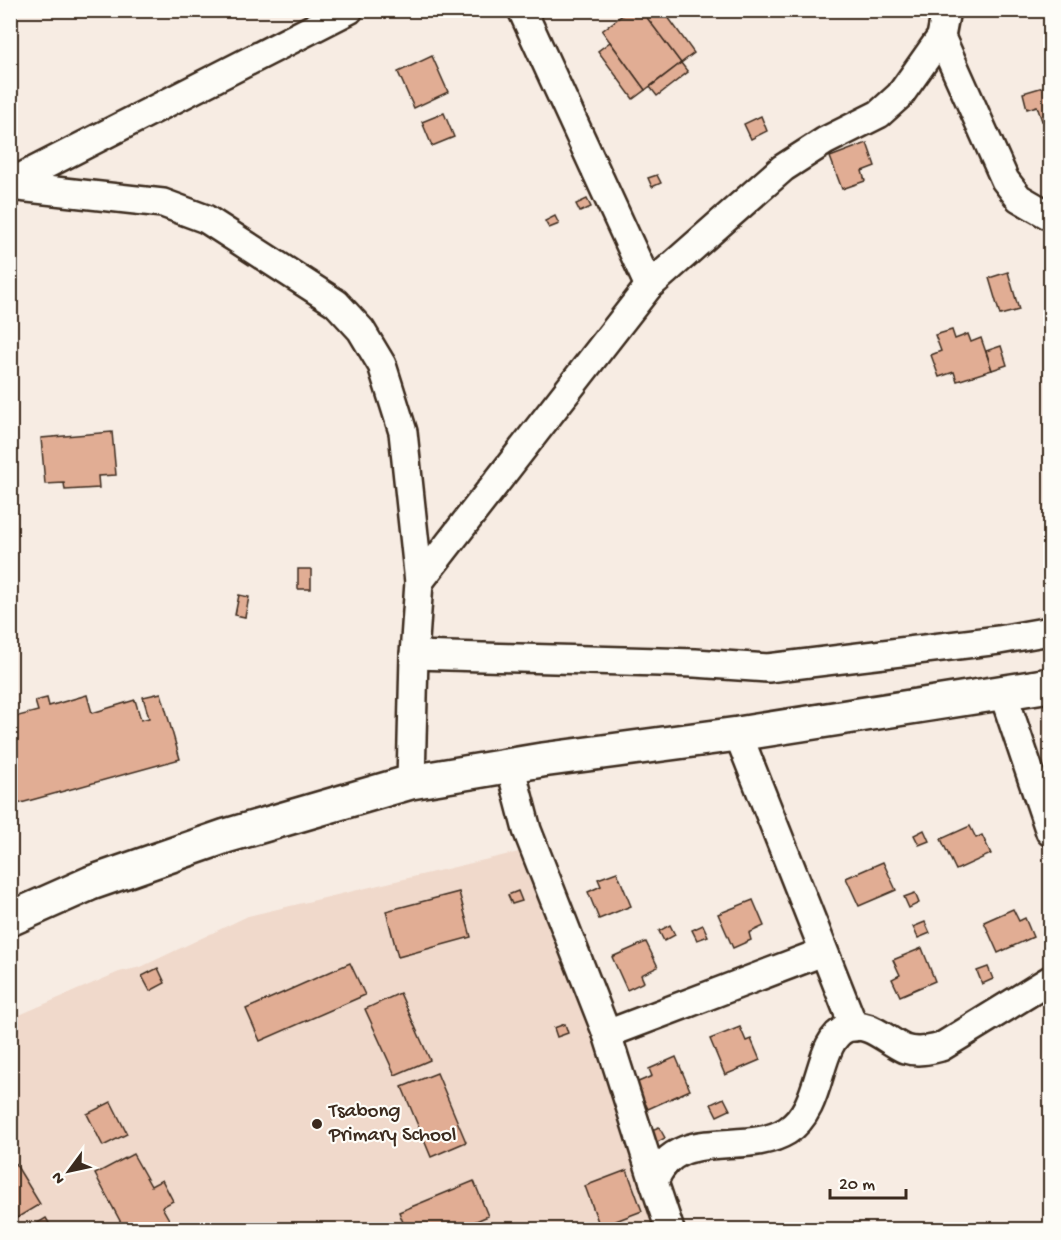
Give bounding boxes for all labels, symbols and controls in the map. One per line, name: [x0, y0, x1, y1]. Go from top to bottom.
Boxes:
place label: Tsabong Primary School: [328, 1100, 456, 1149]
marker: Tsabong Primary School: [310, 1117, 324, 1131]
north arrow: [39, 1141, 99, 1201]
scale bar: [830, 1162, 906, 1200]
text: N: [48, 1167, 70, 1187]
text: 20 m: [839, 1175, 875, 1196]

